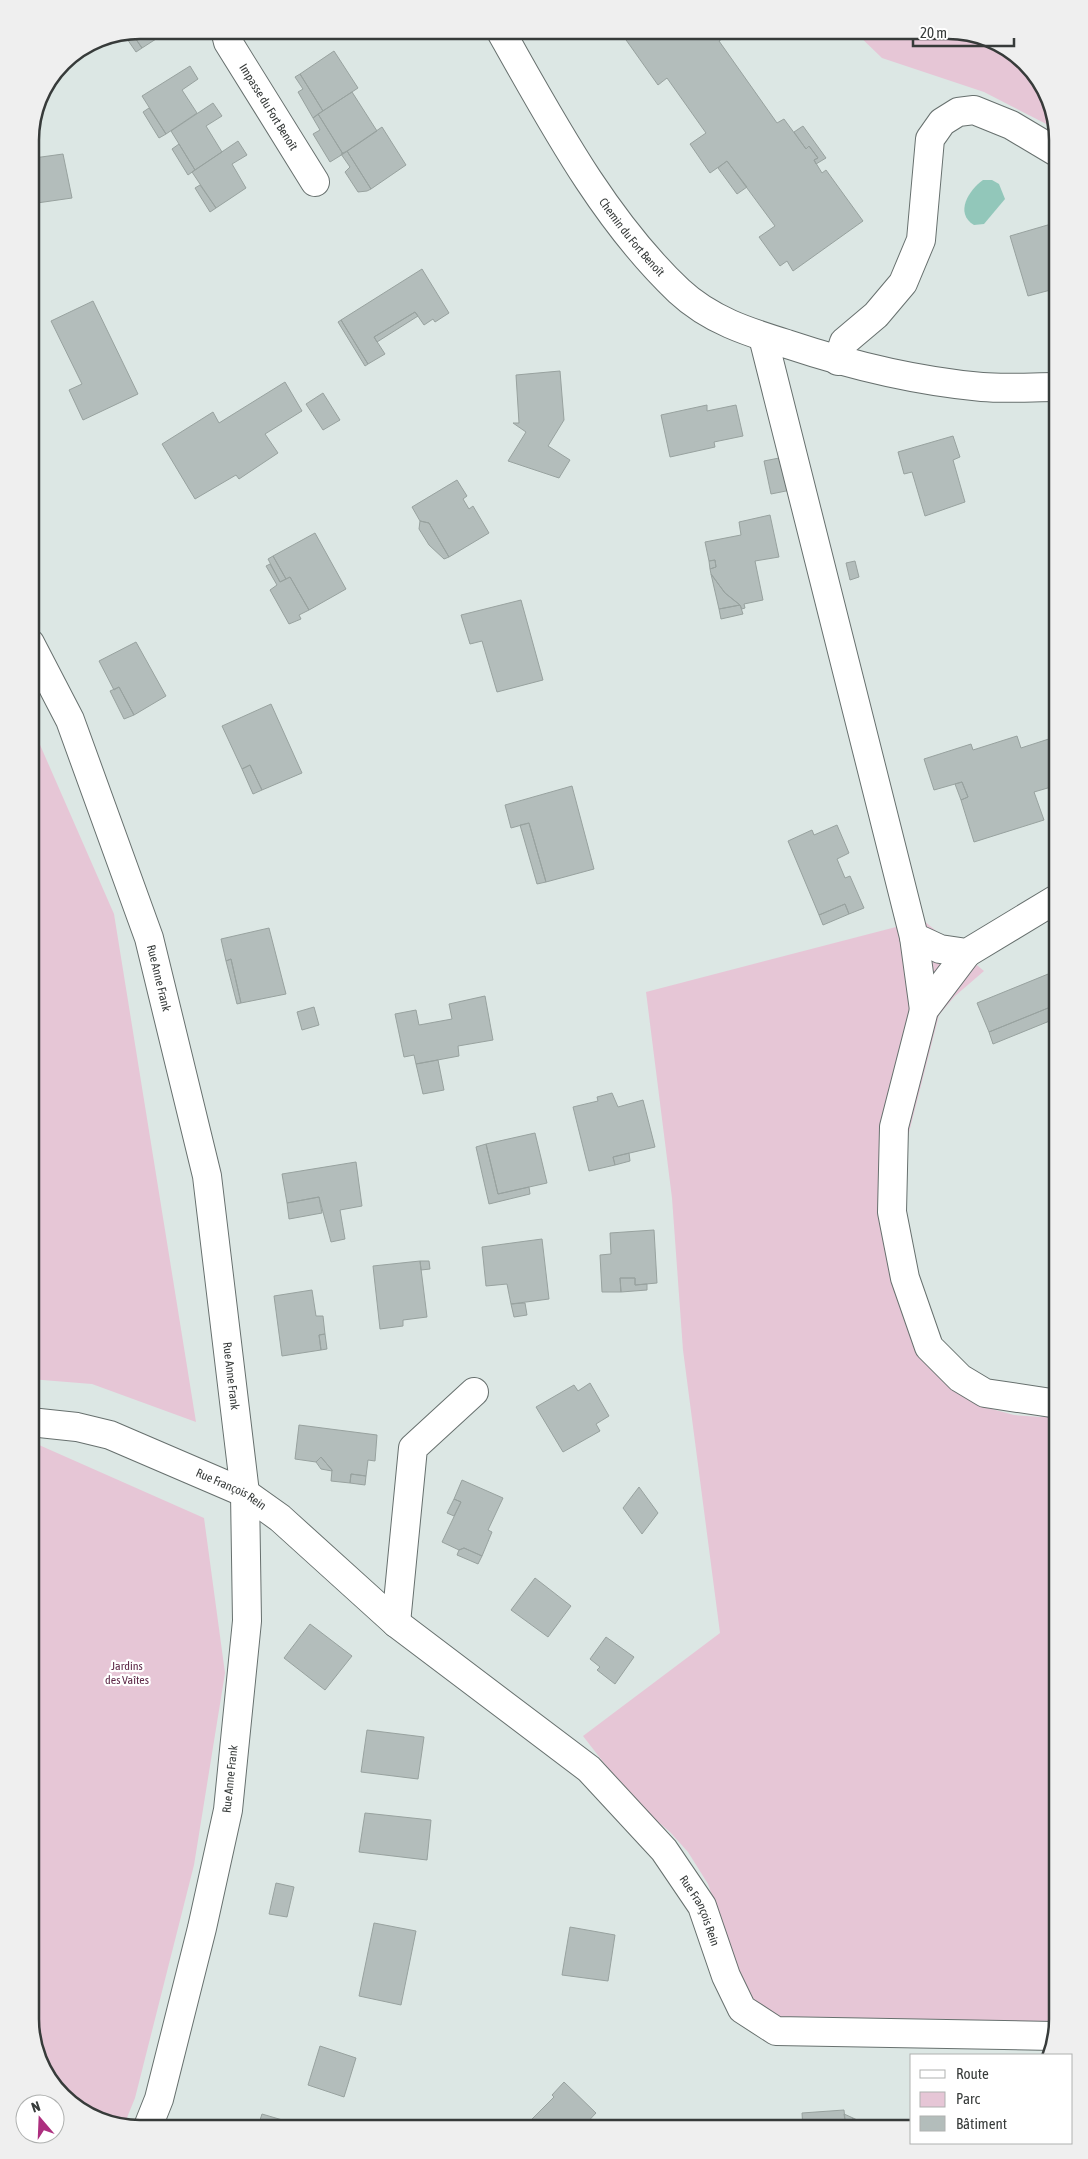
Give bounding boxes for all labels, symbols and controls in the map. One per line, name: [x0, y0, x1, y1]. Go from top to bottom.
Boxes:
scale bar: [913, 15, 1014, 47]
text: 20 m: [920, 24, 947, 41]
street label: Impasse du Fort Benoît: [236, 61, 301, 153]
street label: Chemin du Fort Benoît: [596, 196, 668, 280]
street label: Rue Anne Frank: [144, 943, 174, 1014]
street label: Rue Anne Frank: [220, 1341, 242, 1411]
street label: Rue François Rein: [194, 1466, 269, 1513]
park label: Jardins des Vaîtes: [105, 1659, 149, 1687]
street label: Rue Anne Frank: [219, 1744, 241, 1814]
street label: Rue François Rein: [676, 1873, 722, 1948]
legend: [910, 2054, 1073, 2144]
text: Route: [956, 2065, 989, 2082]
text: Parc: [956, 2090, 980, 2107]
north arrow: [15, 2094, 65, 2144]
text: N: [29, 2098, 42, 2116]
text: Bâtiment: [956, 2115, 1007, 2132]

